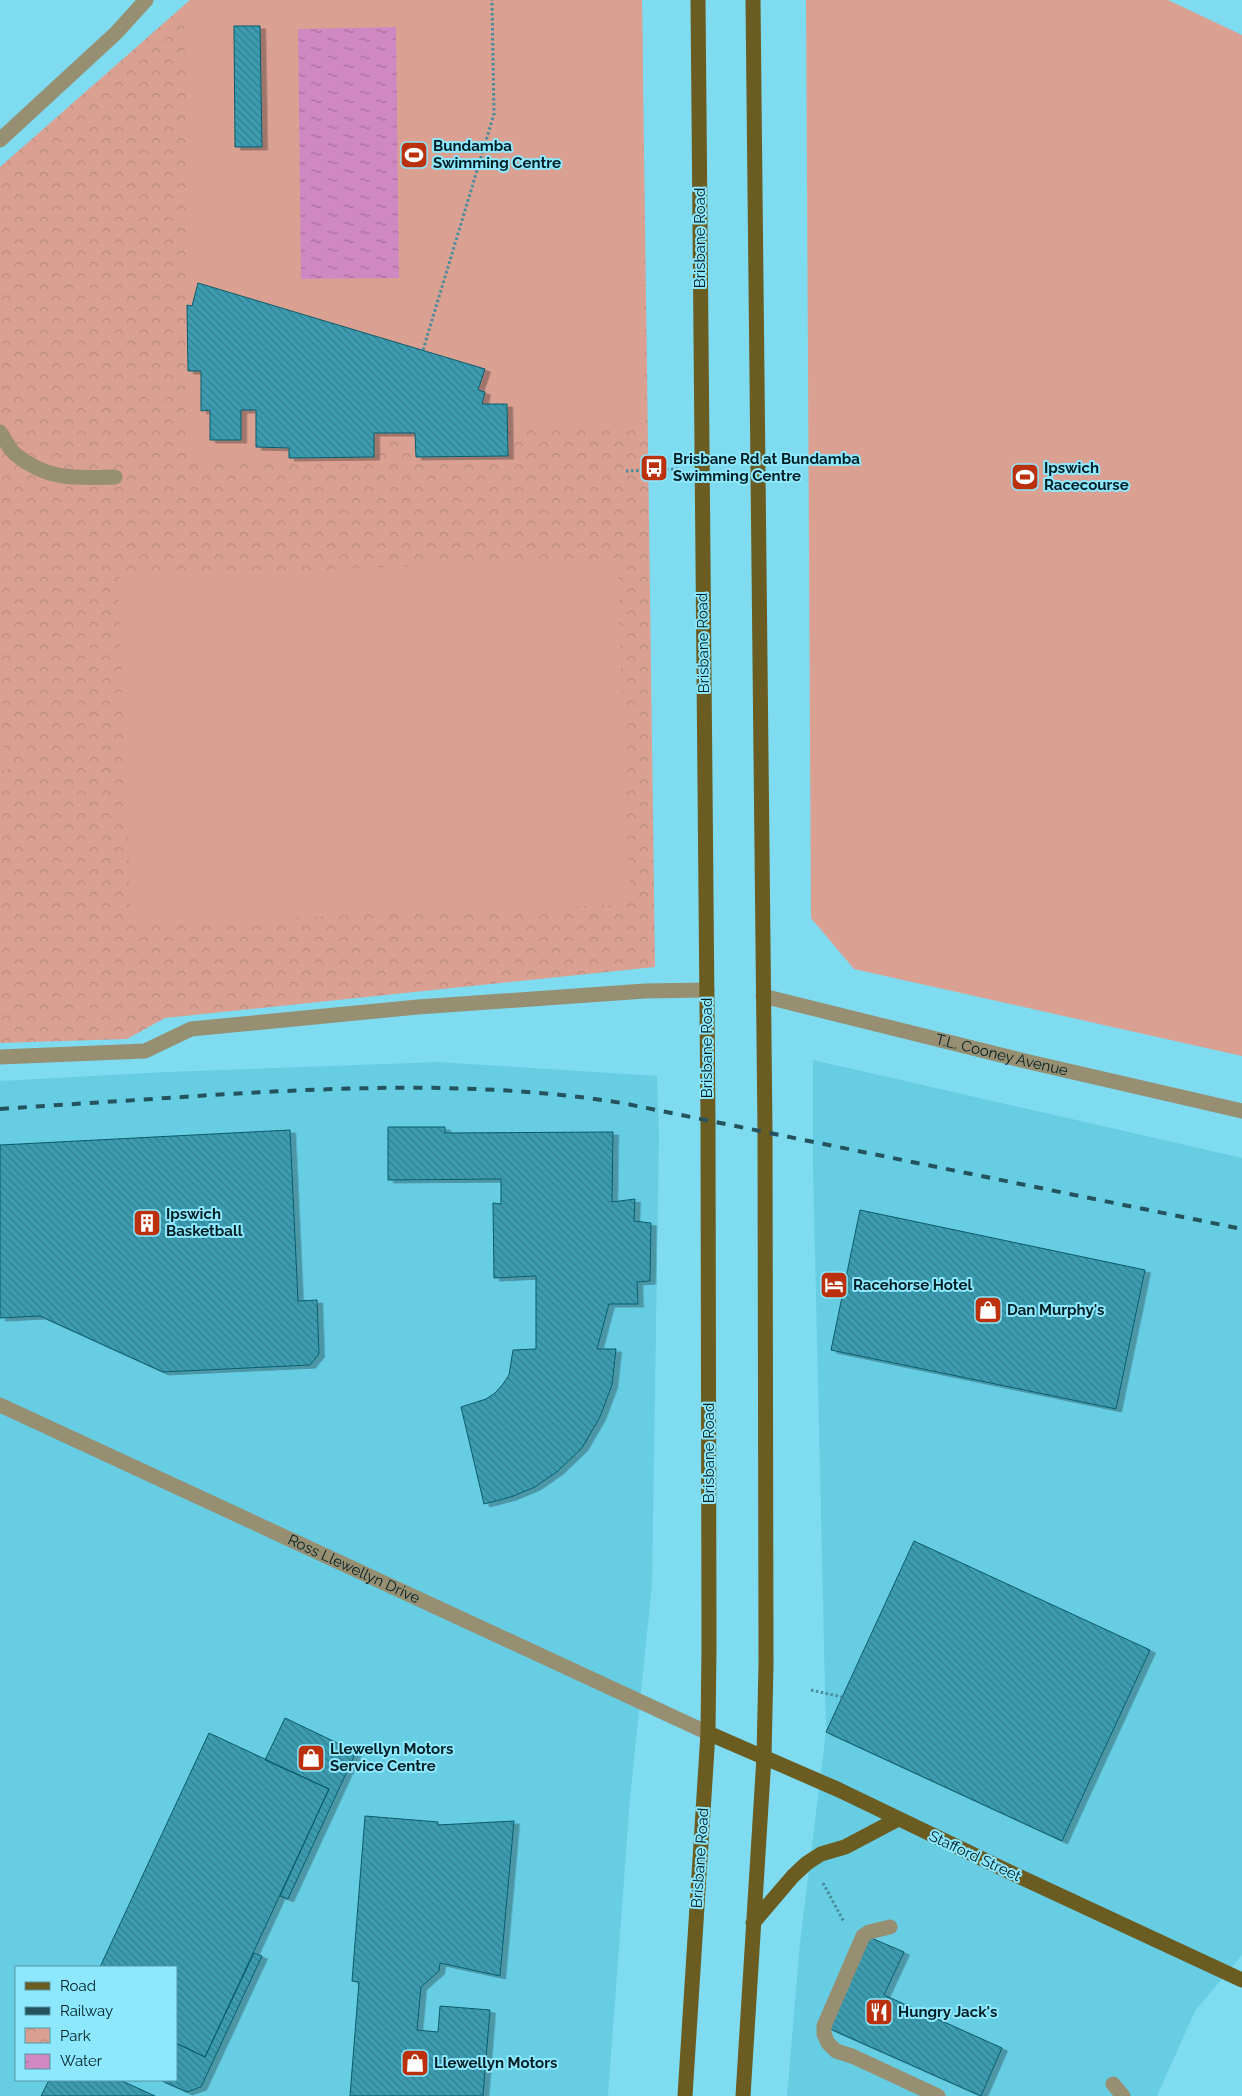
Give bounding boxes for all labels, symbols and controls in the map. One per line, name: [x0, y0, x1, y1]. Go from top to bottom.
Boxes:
place label: Bundamba Swimming Centre: [433, 137, 561, 172]
sports icon: Bundamba Swimming Centre: [399, 140, 429, 170]
street label: Brisbane Road: [691, 188, 709, 288]
place label: Brisbane Rd at Bundamba Swimming Centre: [673, 450, 860, 485]
bus stop icon: Brisbane Rd at Bundamba Swimming Centre: [639, 453, 669, 483]
place label: Ipswich Racecourse: [1044, 459, 1129, 494]
sports icon: Ipswich Racecourse: [1010, 462, 1040, 492]
street label: Brisbane Road: [693, 593, 713, 693]
street label: Brisbane Road: [698, 998, 716, 1098]
street label: T.L. Cooney Avenue: [934, 1030, 1070, 1080]
place label: Ipswich Basketball: [166, 1205, 243, 1240]
building icon: Ipswich Basketball: [132, 1208, 162, 1238]
hotel icon: Racehorse Hotel: [819, 1270, 849, 1300]
place label: Racehorse Hotel: [853, 1276, 972, 1294]
shop icon: Dan Murphy's: [973, 1295, 1003, 1325]
place label: Dan Murphy's: [1007, 1301, 1104, 1319]
street label: Brisbane Road: [700, 1403, 718, 1503]
street label: Ross Llewellyn Drive: [285, 1531, 423, 1607]
place label: Llewellyn Motors Service Centre: [330, 1740, 453, 1775]
shop icon: Llewellyn Motors Service Centre: [296, 1743, 326, 1773]
street label: Brisbane Road: [688, 1807, 712, 1909]
street label: Stafford Street: [926, 1827, 1024, 1885]
legend: [15, 1966, 178, 2081]
text: Road: [60, 1977, 96, 1995]
restaurant icon: Hungry Jack's: [864, 1997, 894, 2027]
text: Railway: [60, 2002, 113, 2020]
place label: Hungry Jack's: [898, 2003, 997, 2021]
text: Park: [60, 2027, 91, 2045]
shop icon: Llewellyn Motors: [400, 2048, 430, 2078]
text: Water: [60, 2052, 103, 2070]
place label: Llewellyn Motors: [434, 2054, 557, 2072]

